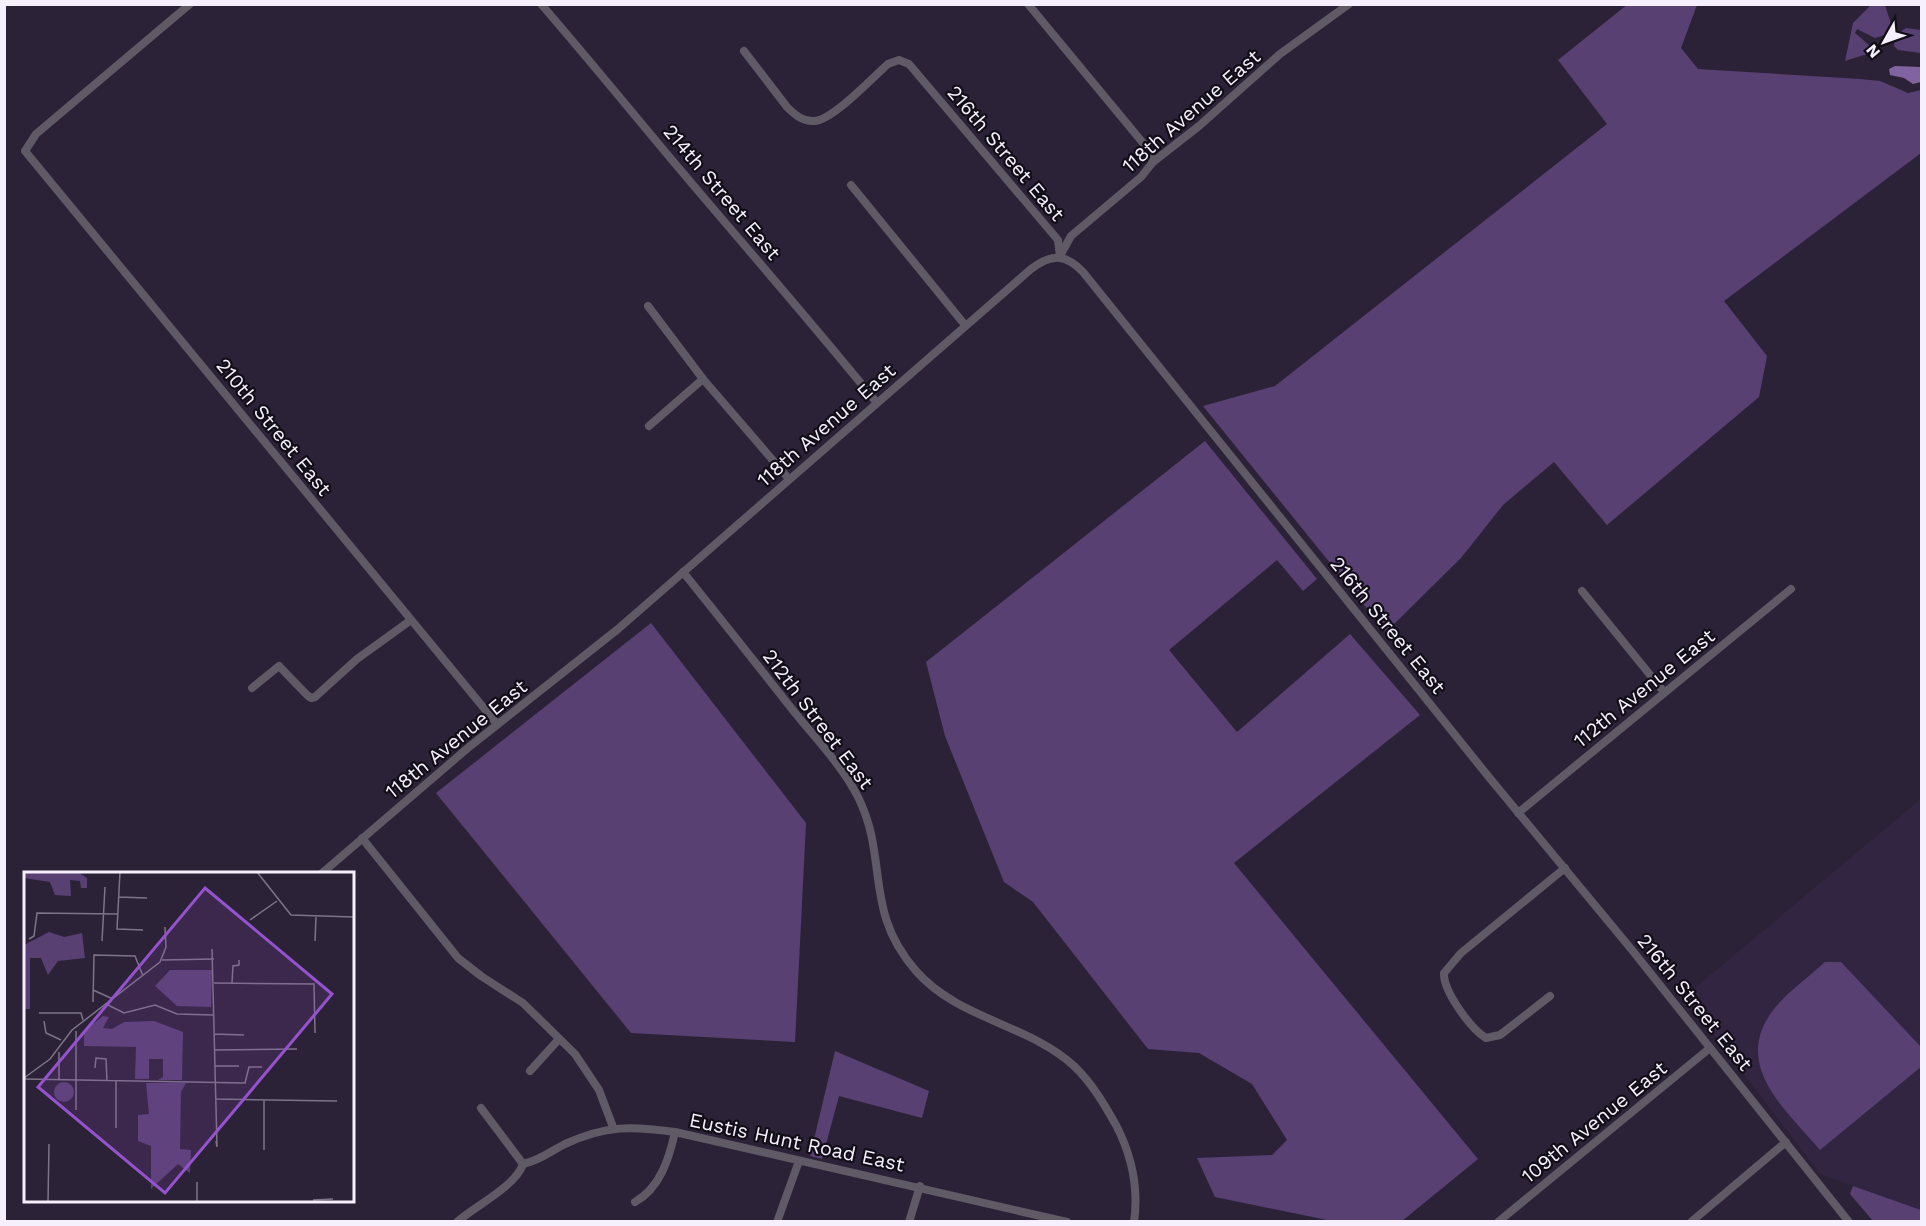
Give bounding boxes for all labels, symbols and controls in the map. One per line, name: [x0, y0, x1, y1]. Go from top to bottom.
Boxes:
north arrow: [1854, 12, 1914, 72]
text: N: [1862, 41, 1884, 62]
street label: 118th Avenue East: [1117, 44, 1265, 178]
street label: 216th Street East: [942, 80, 1070, 226]
street label: 214th Street East: [658, 119, 786, 265]
street label: 210th Street East: [211, 354, 337, 501]
street label: 118th Avenue East: [752, 358, 900, 492]
street label: 216th Street East: [1325, 552, 1451, 699]
street label: 112th Avenue East: [1569, 623, 1720, 752]
street label: 212th Street East: [758, 644, 879, 794]
street label: 118th Avenue East: [380, 674, 532, 803]
inset map: [24, 872, 354, 1202]
street label: 216th Street East: [1632, 929, 1758, 1076]
street label: 109th Avenue East: [1517, 1056, 1672, 1188]
street label: Eustis Hunt Road East: [687, 1107, 907, 1177]

